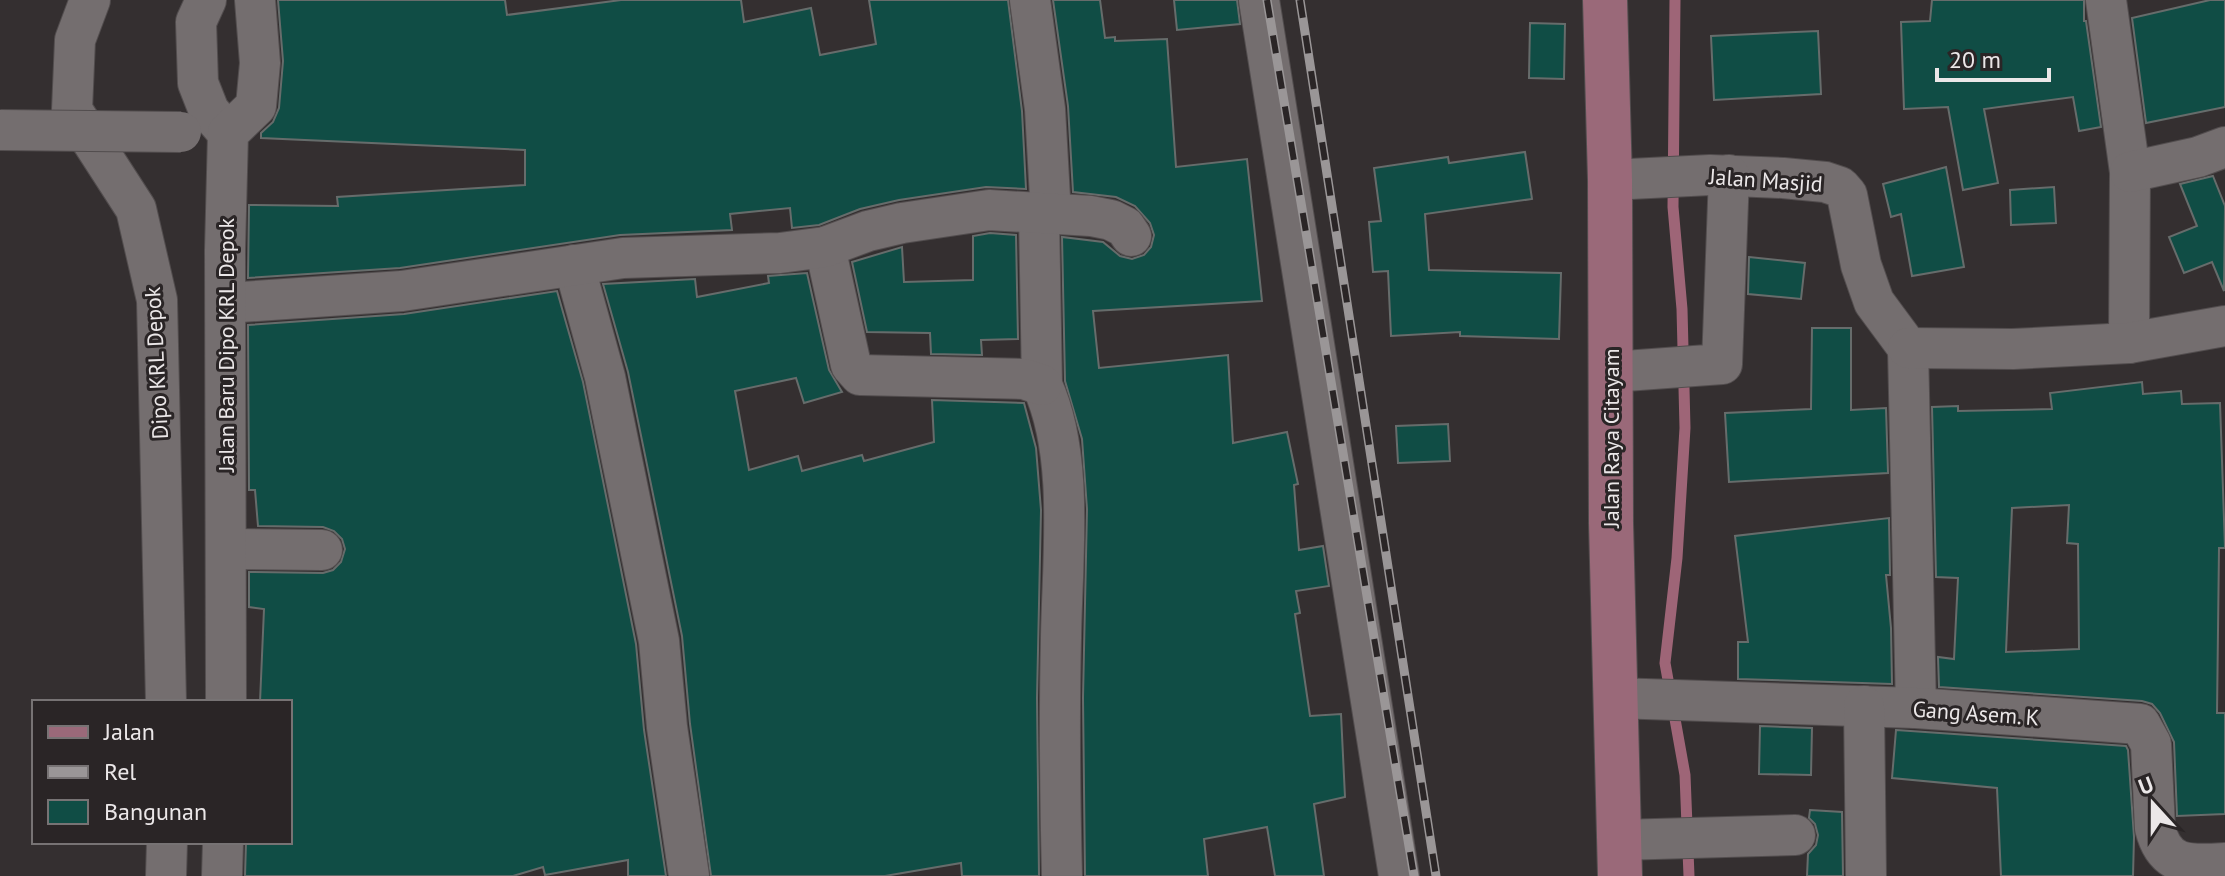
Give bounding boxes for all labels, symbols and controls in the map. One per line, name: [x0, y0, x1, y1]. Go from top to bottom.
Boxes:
scale bar: [1937, 32, 2049, 82]
text: 20 m: [1949, 44, 2001, 75]
street label: Jalan Masjid: [1707, 162, 1824, 198]
street label: Jalan Baru Dipo KRL Depok: [212, 218, 240, 473]
street label: Dipo KRL Depok: [138, 286, 174, 440]
street label: Jalan Raya Citayam: [1597, 348, 1625, 529]
street label: Gang Asem. K: [1912, 695, 2040, 731]
legend: [32, 700, 292, 844]
text: Jalan: [103, 716, 155, 747]
text: Rel: [104, 756, 136, 787]
north arrow: [2113, 764, 2193, 844]
text: U: [2134, 770, 2157, 801]
text: Bangunan: [104, 796, 207, 827]

